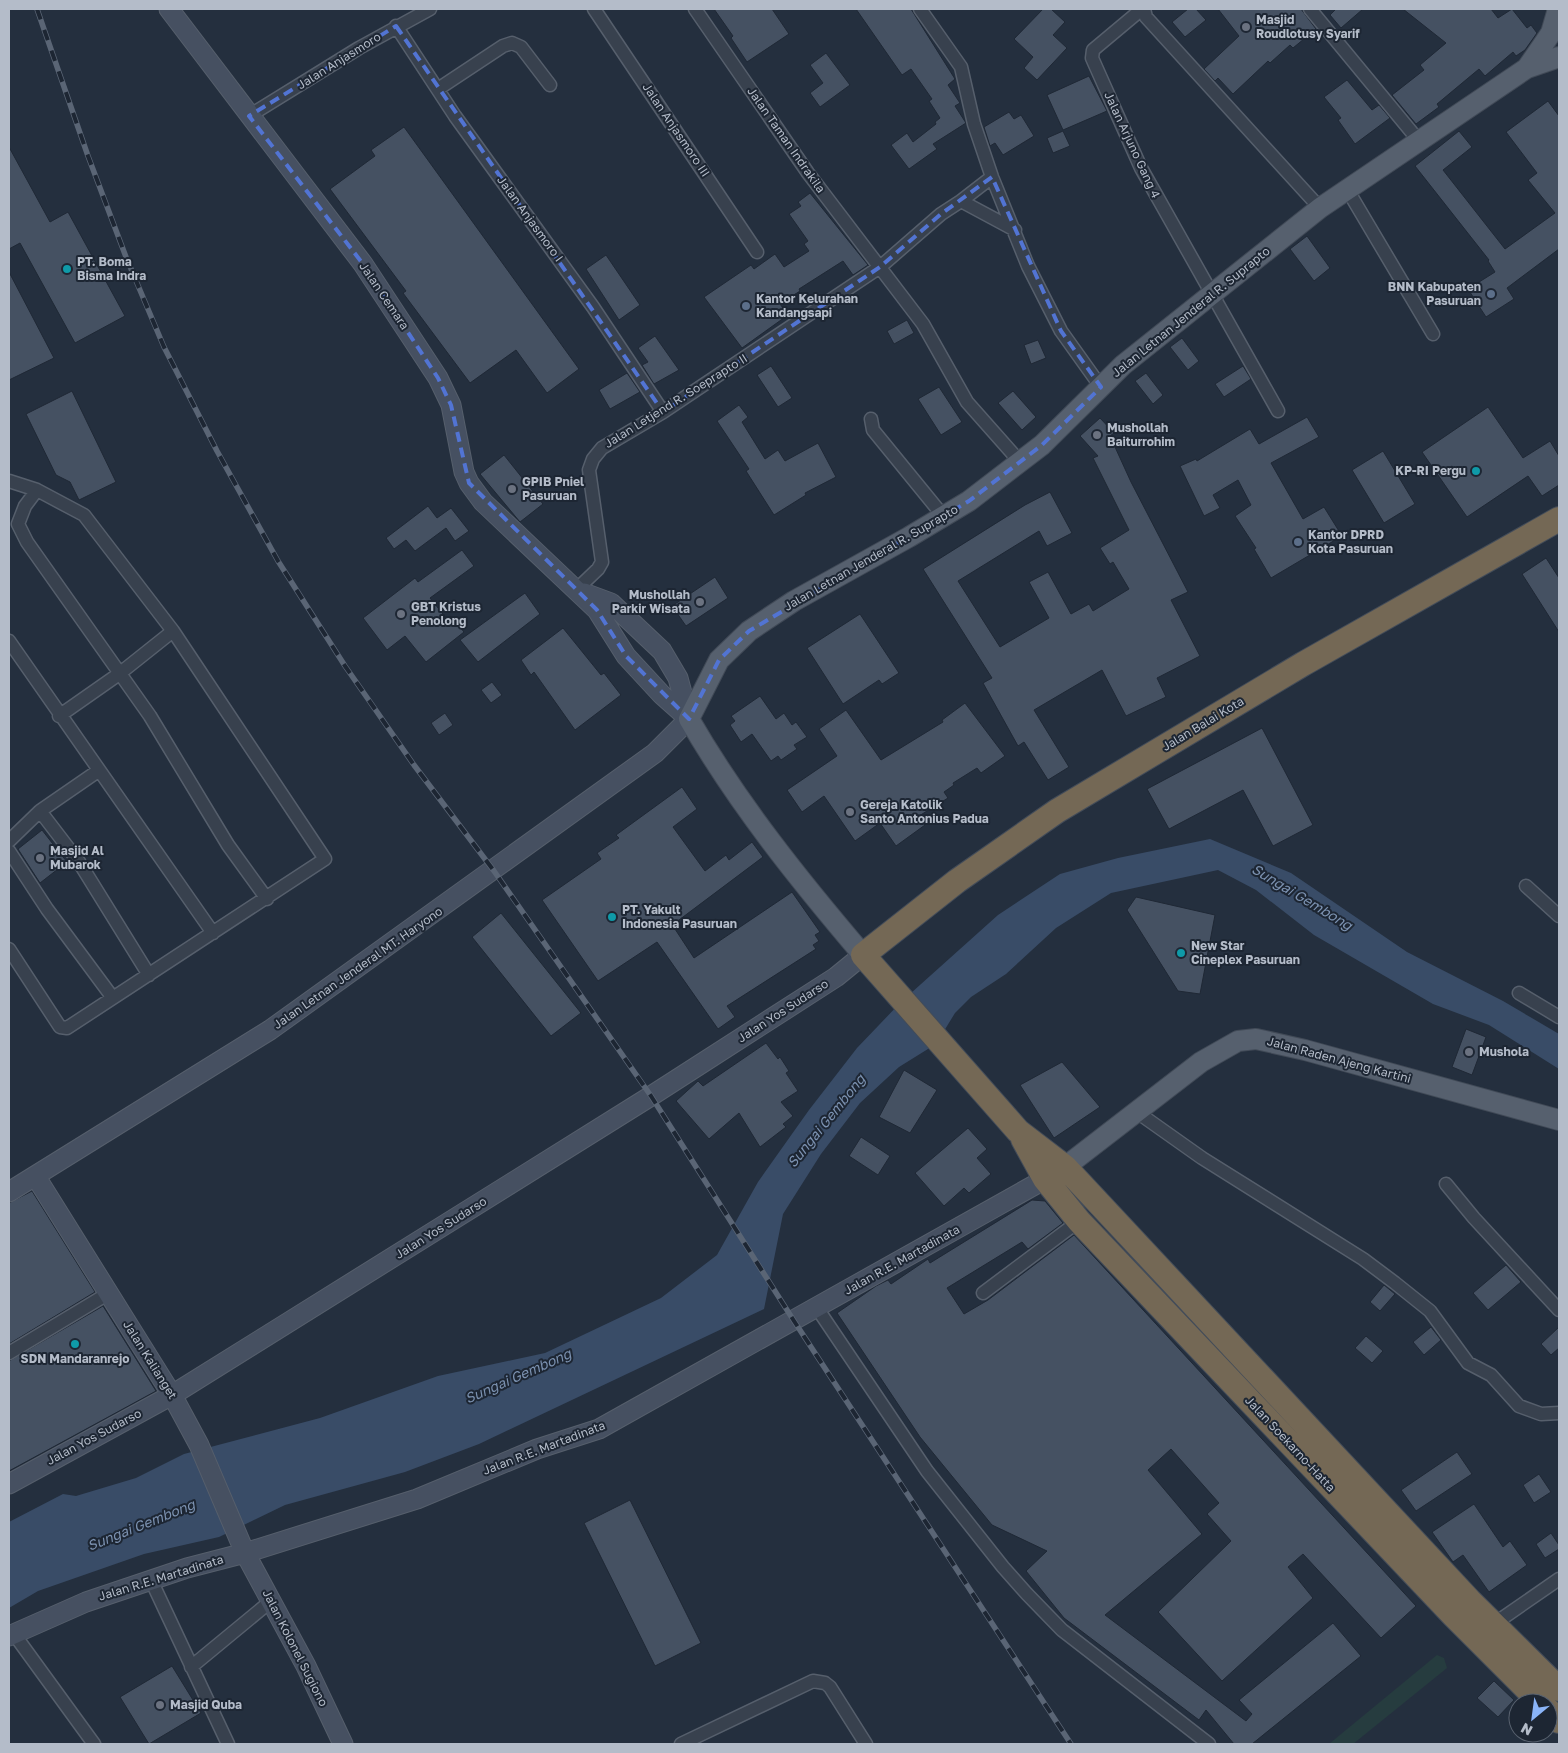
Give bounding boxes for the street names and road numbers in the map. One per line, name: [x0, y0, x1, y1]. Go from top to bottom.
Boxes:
street label: Jalan Anjasmoro: [294, 29, 383, 92]
street label: Jalan Anjasmoro III: [639, 80, 713, 180]
street label: Jalan Taman Indrakila: [744, 84, 829, 196]
street label: Jalan Arjuno Gang 4: [1101, 89, 1164, 200]
street label: Jalan Anjasmoro I: [494, 173, 567, 265]
street label: Jalan Letnan Jenderal R. Suprapto: [1109, 243, 1273, 380]
street label: Jalan Cemara: [356, 259, 413, 332]
street label: Jalan Letjend R. Soeprapto II: [601, 350, 750, 451]
street label: Jalan Letnan Jenderal R. Suprapto: [781, 501, 961, 614]
street label: Jalan Balai Kota: [1159, 693, 1246, 754]
street label: Jalan Letnan Jenderal MT. Haryono: [270, 903, 445, 1032]
street label: Jalan Yos Sudarso: [735, 976, 831, 1045]
street label: Jalan Raden Ajeng Kartini: [1265, 1033, 1413, 1086]
street label: Jalan Yos Sudarso: [392, 1193, 489, 1262]
street label: Jalan R.E. Martadinata: [841, 1222, 962, 1298]
street label: Jalan Kalianget: [120, 1318, 181, 1402]
street label: Jalan Soekarno-Hatta: [1242, 1393, 1339, 1495]
street label: Jalan Yos Sudarso: [44, 1405, 144, 1468]
street label: Jalan R.E. Martadinata: [480, 1417, 607, 1478]
street label: Jalan R.E. Martadinata: [97, 1551, 225, 1604]
street label: Jalan Kolonel Sugiono: [259, 1587, 331, 1709]

